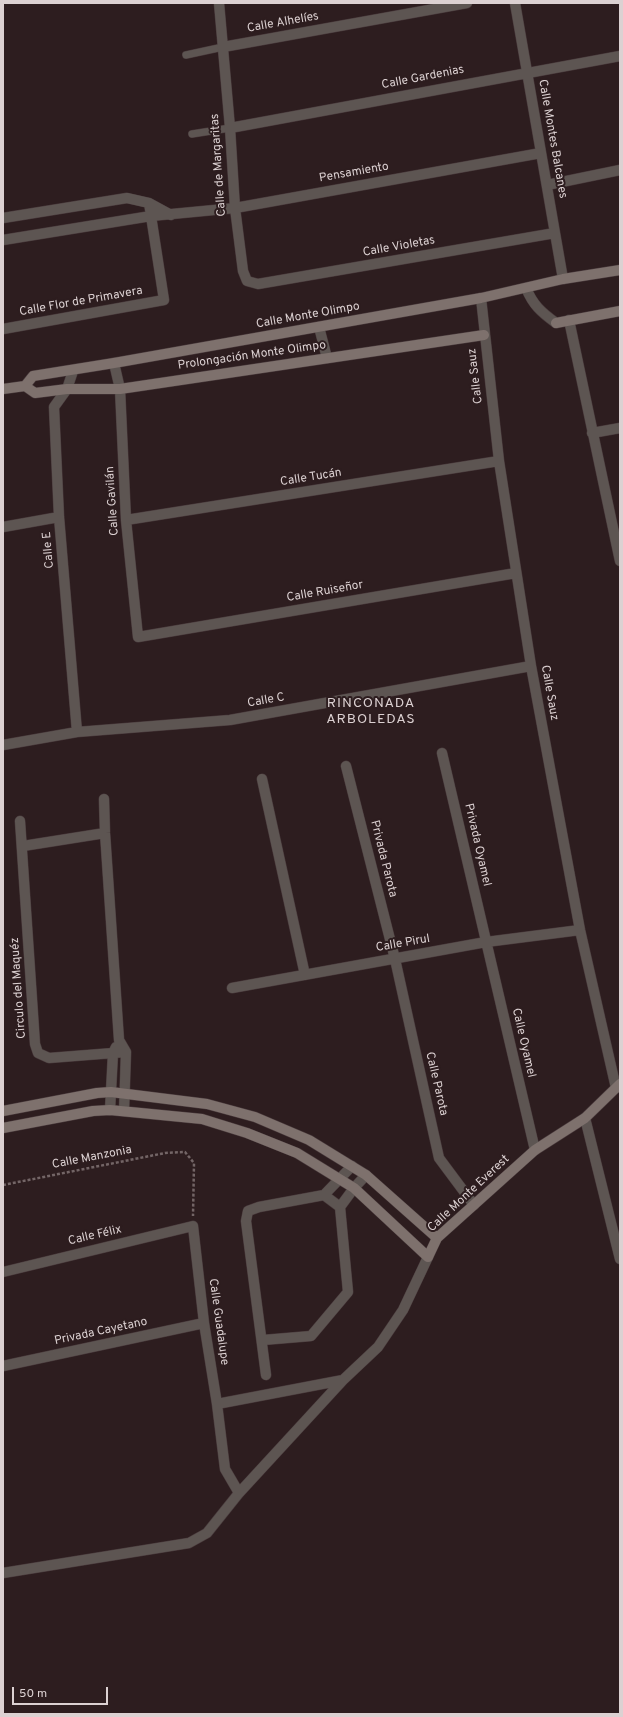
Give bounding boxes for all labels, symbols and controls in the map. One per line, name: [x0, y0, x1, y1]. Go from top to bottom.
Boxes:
street label: Calle Alhelíes: [246, 10, 320, 36]
street label: Calle Gardenias: [380, 63, 466, 93]
street label: Calle Montes Balcanes: [534, 78, 570, 200]
street label: Calle de Margaritas: [208, 113, 230, 217]
street label: Pensamiento: [318, 160, 390, 186]
street label: Calle Violetas: [362, 234, 436, 260]
street label: Calle Flor de Primavera: [18, 284, 144, 320]
street label: Calle Monte Olimpo: [255, 300, 361, 332]
street label: Prolongación Monte Olimpo: [177, 338, 327, 374]
street label: Calle Sauz: [465, 347, 487, 405]
street label: Calle Gavilán: [103, 466, 123, 536]
street label: Calle Tucán: [279, 466, 343, 490]
street label: Calle E: [40, 531, 58, 569]
street label: Calle Ruiseñor: [286, 578, 364, 606]
street label: Calle Sauz: [537, 664, 561, 722]
street label: Calle C: [246, 691, 286, 711]
district label: RINCONADA ARBOLEDAS: [326, 696, 416, 728]
street label: Privada Oyamel: [460, 802, 494, 888]
street label: Privada Parota: [366, 819, 400, 899]
street label: Calle Pirul: [375, 932, 431, 956]
street label: Circulo del Maquéz: [8, 937, 30, 1039]
street label: Calle Oyamel: [508, 1007, 538, 1079]
street label: Calle Parota: [422, 1051, 450, 1117]
street label: Calle Manzonia: [51, 1143, 133, 1173]
street label: Calle Monte Everest: [425, 1153, 513, 1235]
street label: Calle Félix: [67, 1223, 123, 1249]
street label: Calle Guadalupe: [205, 1278, 231, 1366]
street label: Privada Cayetano: [53, 1315, 149, 1349]
scale bar: [14, 1679, 110, 1705]
text: 50 m: [19, 1686, 47, 1702]

